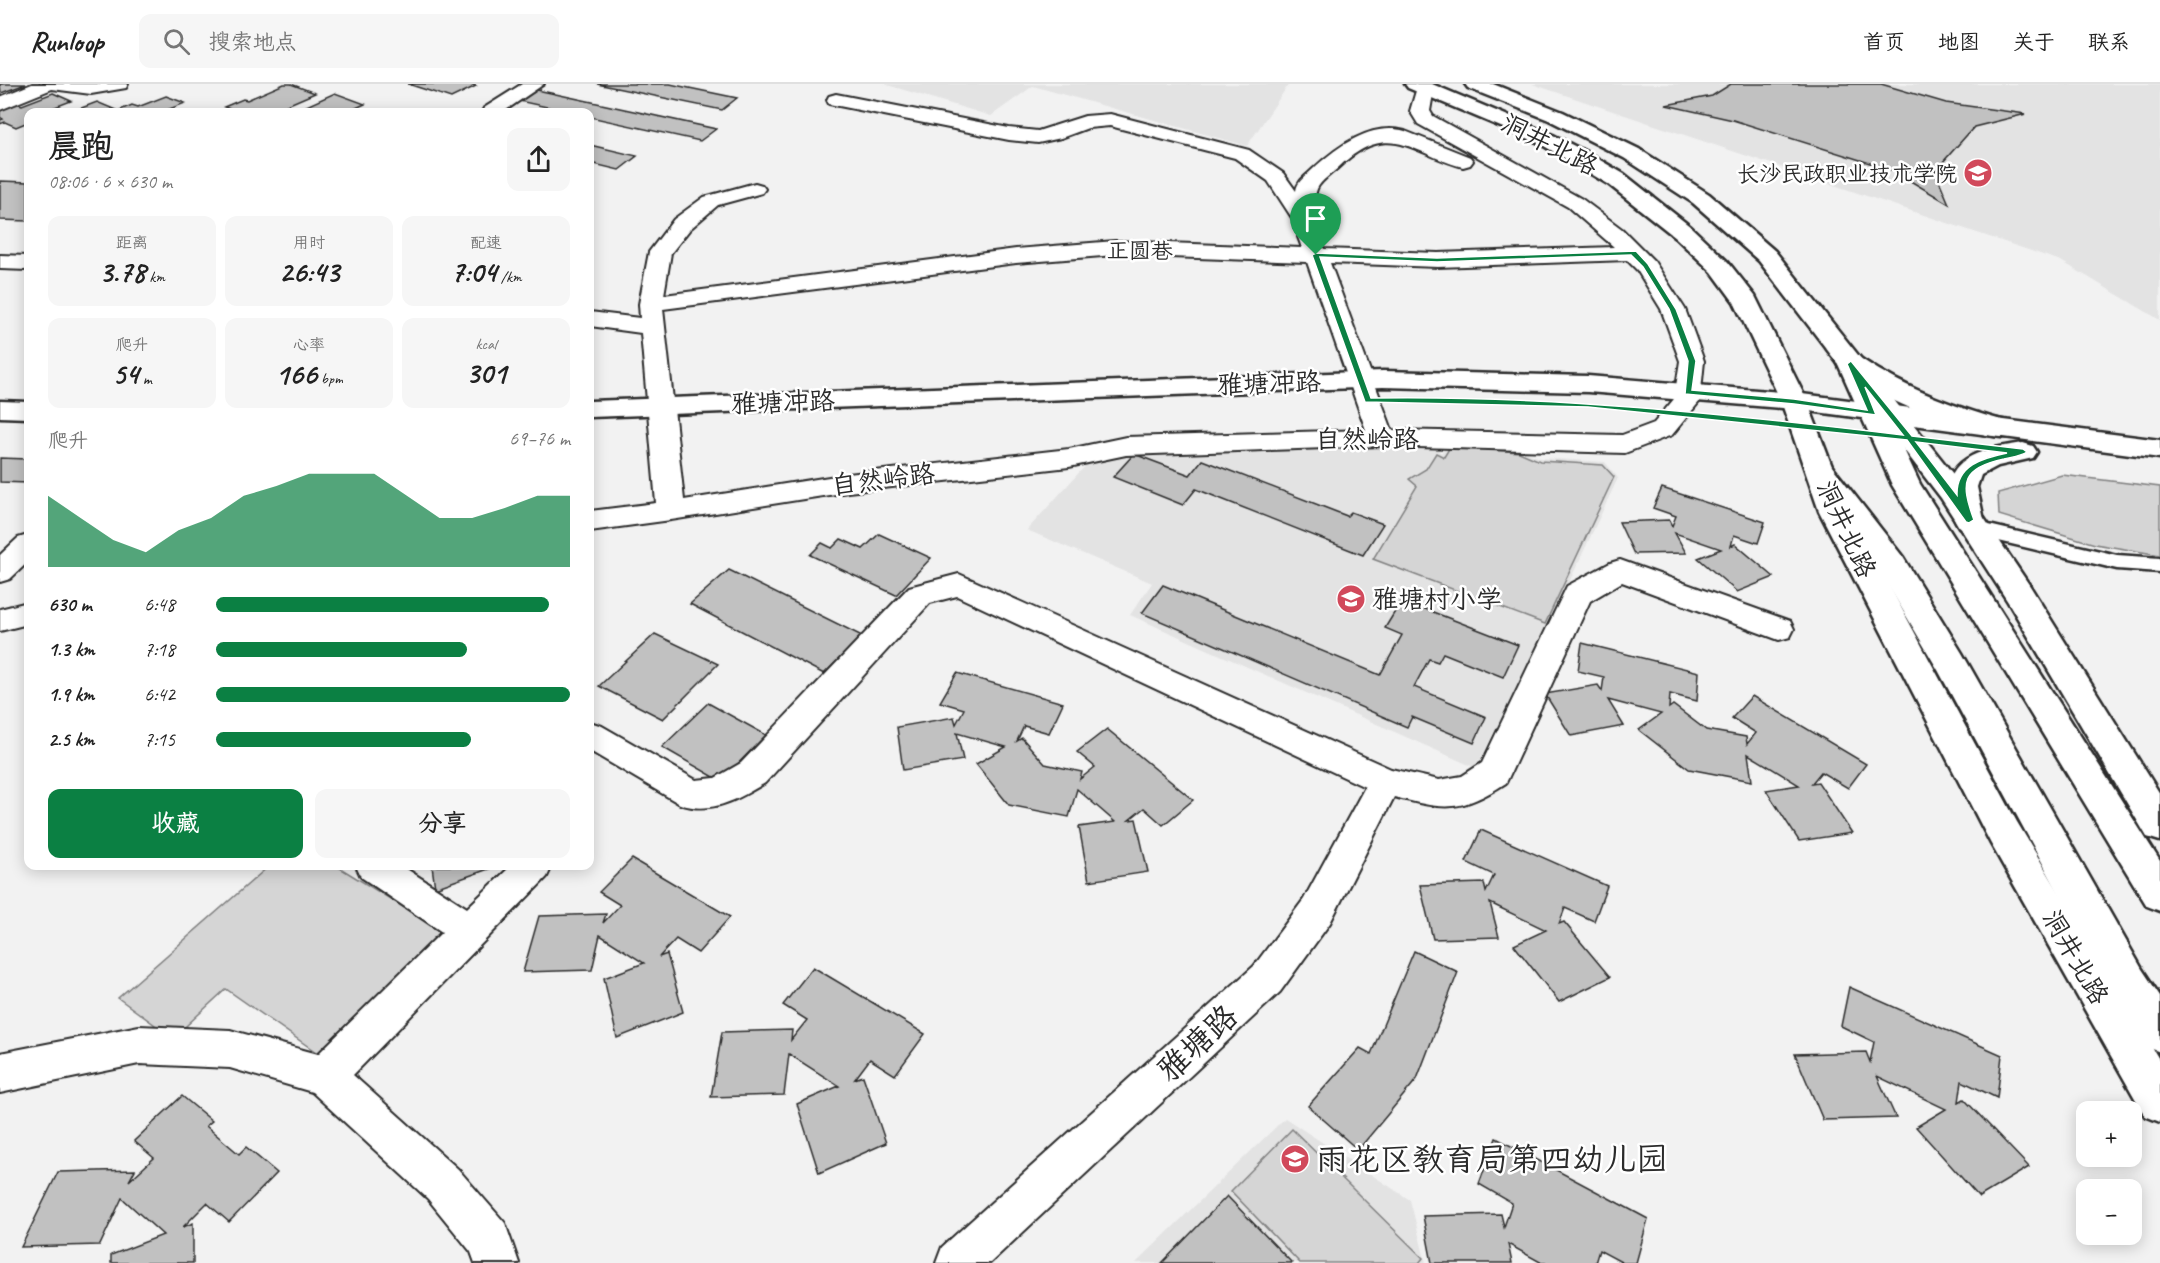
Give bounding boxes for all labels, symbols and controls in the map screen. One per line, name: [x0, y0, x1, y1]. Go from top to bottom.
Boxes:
search box: [139, 14, 559, 68]
text: Runloop: [30, 24, 103, 59]
icon: search: [160, 25, 193, 58]
text: 搜索地点: [208, 28, 296, 56]
text: 首页: [1863, 29, 1905, 55]
text: 地图: [1938, 29, 1980, 55]
text: 关于: [2013, 29, 2055, 55]
text: 联系: [2088, 29, 2130, 55]
street label: 洞井北路: [1496, 106, 1604, 183]
text: 晨跑: [48, 125, 114, 167]
button: share: [507, 128, 570, 191]
school or university icon: 长沙民政职业技术学院: [1962, 157, 1994, 189]
place label: 长沙民政职业技术学院: [1737, 160, 1957, 188]
text: 08:06 · 6 × 630 m: [48, 169, 172, 194]
pin: [1290, 193, 1341, 255]
icon: arrive: [1299, 202, 1332, 235]
text: 距离: [116, 233, 148, 253]
text: 用时: [293, 233, 325, 253]
text: 配速: [470, 233, 502, 253]
street label: 正圆巷: [1107, 236, 1173, 266]
text: 3.78: [99, 253, 145, 291]
text: 26:43: [279, 253, 339, 291]
text: 7:04: [450, 253, 497, 291]
text: km: [145, 267, 165, 287]
text: /km: [497, 267, 522, 287]
text: kcal: [475, 334, 497, 354]
text: 爬升: [116, 335, 148, 355]
text: 心率: [293, 335, 325, 355]
text: 301: [466, 354, 506, 392]
text: 54: [112, 355, 139, 393]
text: 166: [275, 355, 317, 393]
street label: 雅塘冲路: [1216, 365, 1322, 402]
text: m: [139, 369, 152, 389]
text: bpm: [317, 369, 343, 389]
street label: 雅塘冲路: [730, 384, 836, 421]
street label: 自然岭路: [1315, 423, 1419, 456]
text: 69–76 m: [509, 426, 570, 451]
text: 爬升: [48, 428, 88, 453]
street label: 自然岭路: [829, 457, 937, 502]
street label: 洞井北路: [1810, 475, 1883, 583]
school or university icon: 雅塘村小学: [1335, 583, 1367, 615]
place label: 雅塘村小学: [1372, 583, 1502, 616]
text: 630 m: [48, 592, 92, 617]
text: 6:48: [144, 592, 175, 617]
text: 1.3 km: [48, 637, 95, 662]
text: 7:18: [144, 637, 175, 662]
text: 1.9 km: [48, 682, 94, 707]
text: 6:42: [144, 682, 175, 707]
text: 2.5 km: [48, 727, 94, 752]
text: 7:15: [144, 727, 175, 752]
button: 收藏: [48, 789, 303, 858]
button: 分享: [315, 789, 570, 858]
street label: 洞井北路: [2035, 904, 2116, 1011]
street label: 雅塘路: [1148, 996, 1246, 1091]
map controls: [2076, 1101, 2142, 1245]
button: +: [2076, 1101, 2142, 1167]
place label: 雨花区教育局第四幼儿园: [1316, 1139, 1668, 1180]
school or university icon: 雨花区教育局第四幼儿园: [1279, 1143, 1311, 1175]
button: −: [2076, 1179, 2142, 1245]

